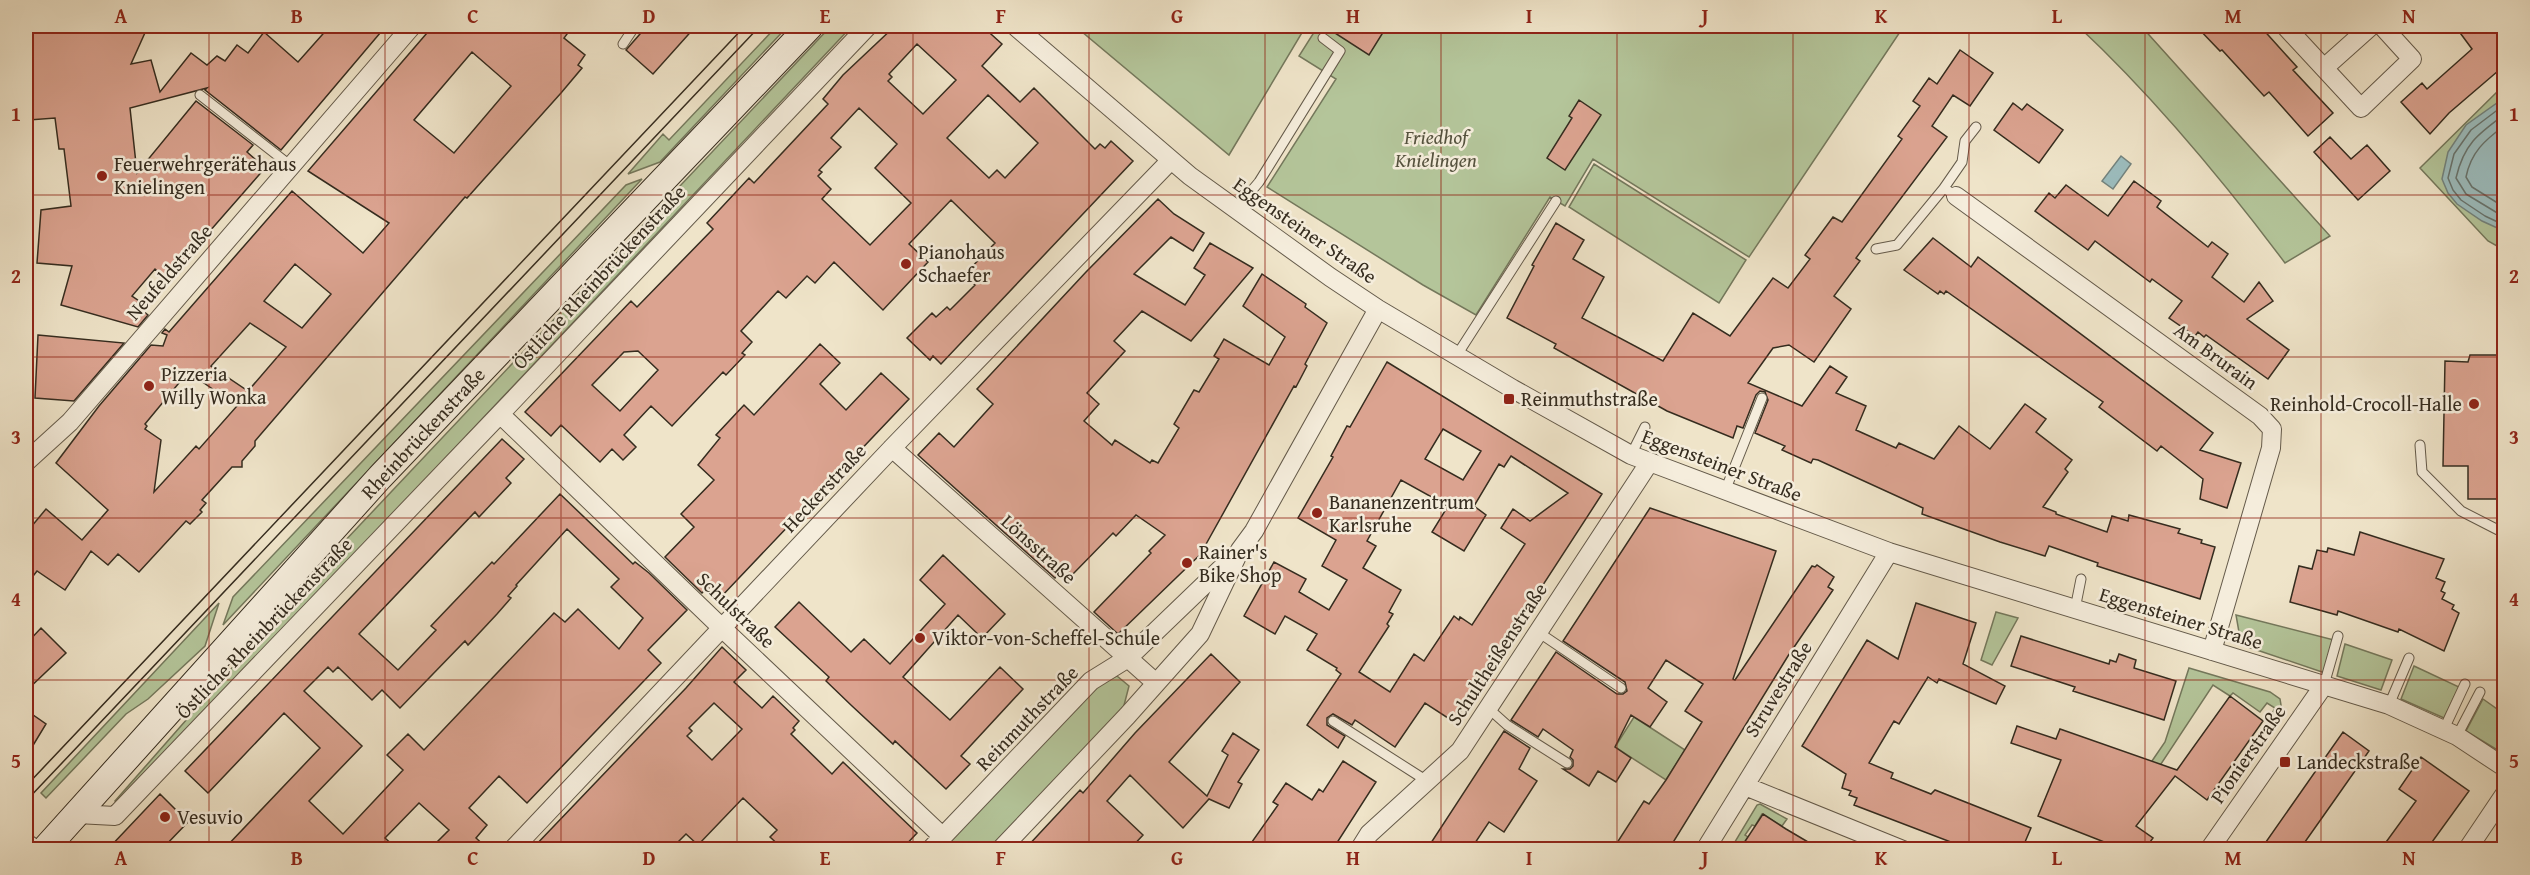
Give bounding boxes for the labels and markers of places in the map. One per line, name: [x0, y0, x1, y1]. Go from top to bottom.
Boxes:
place label: Feuerwehrgerätehaus Knielingen: [114, 149, 296, 201]
marker: Feuerwehrgerätehaus Knielingen: [95, 169, 109, 183]
place label: Pianohaus Schaefer: [918, 237, 1005, 289]
marker: Pianohaus Schaefer: [899, 257, 913, 271]
place label: Pizzeria Willy Wonka: [161, 359, 267, 411]
marker: Pizzeria Willy Wonka: [142, 379, 156, 393]
place label: Reinmuthstraße: [1521, 384, 1658, 413]
place label: Reinhold-Crocoll-Halle: [2270, 389, 2462, 418]
marker: Reinmuthstraße: [1502, 392, 1516, 406]
marker: Reinhold-Crocoll-Halle: [2467, 397, 2481, 411]
place label: Bananenzentrum Karlsruhe: [1329, 487, 1475, 539]
marker: Bananenzentrum Karlsruhe: [1310, 506, 1324, 520]
place label: Rainer's Bike Shop: [1199, 537, 1282, 589]
marker: Rainer's Bike Shop: [1180, 556, 1194, 570]
place label: Viktor-von-Scheffel-Schule: [932, 623, 1160, 652]
marker: Viktor-von-Scheffel-Schule: [913, 631, 927, 645]
place label: Landeckstraße: [2297, 747, 2420, 776]
marker: Landeckstraße: [2278, 755, 2292, 769]
place label: Vesuvio: [177, 802, 243, 831]
marker: Vesuvio: [158, 810, 172, 824]

